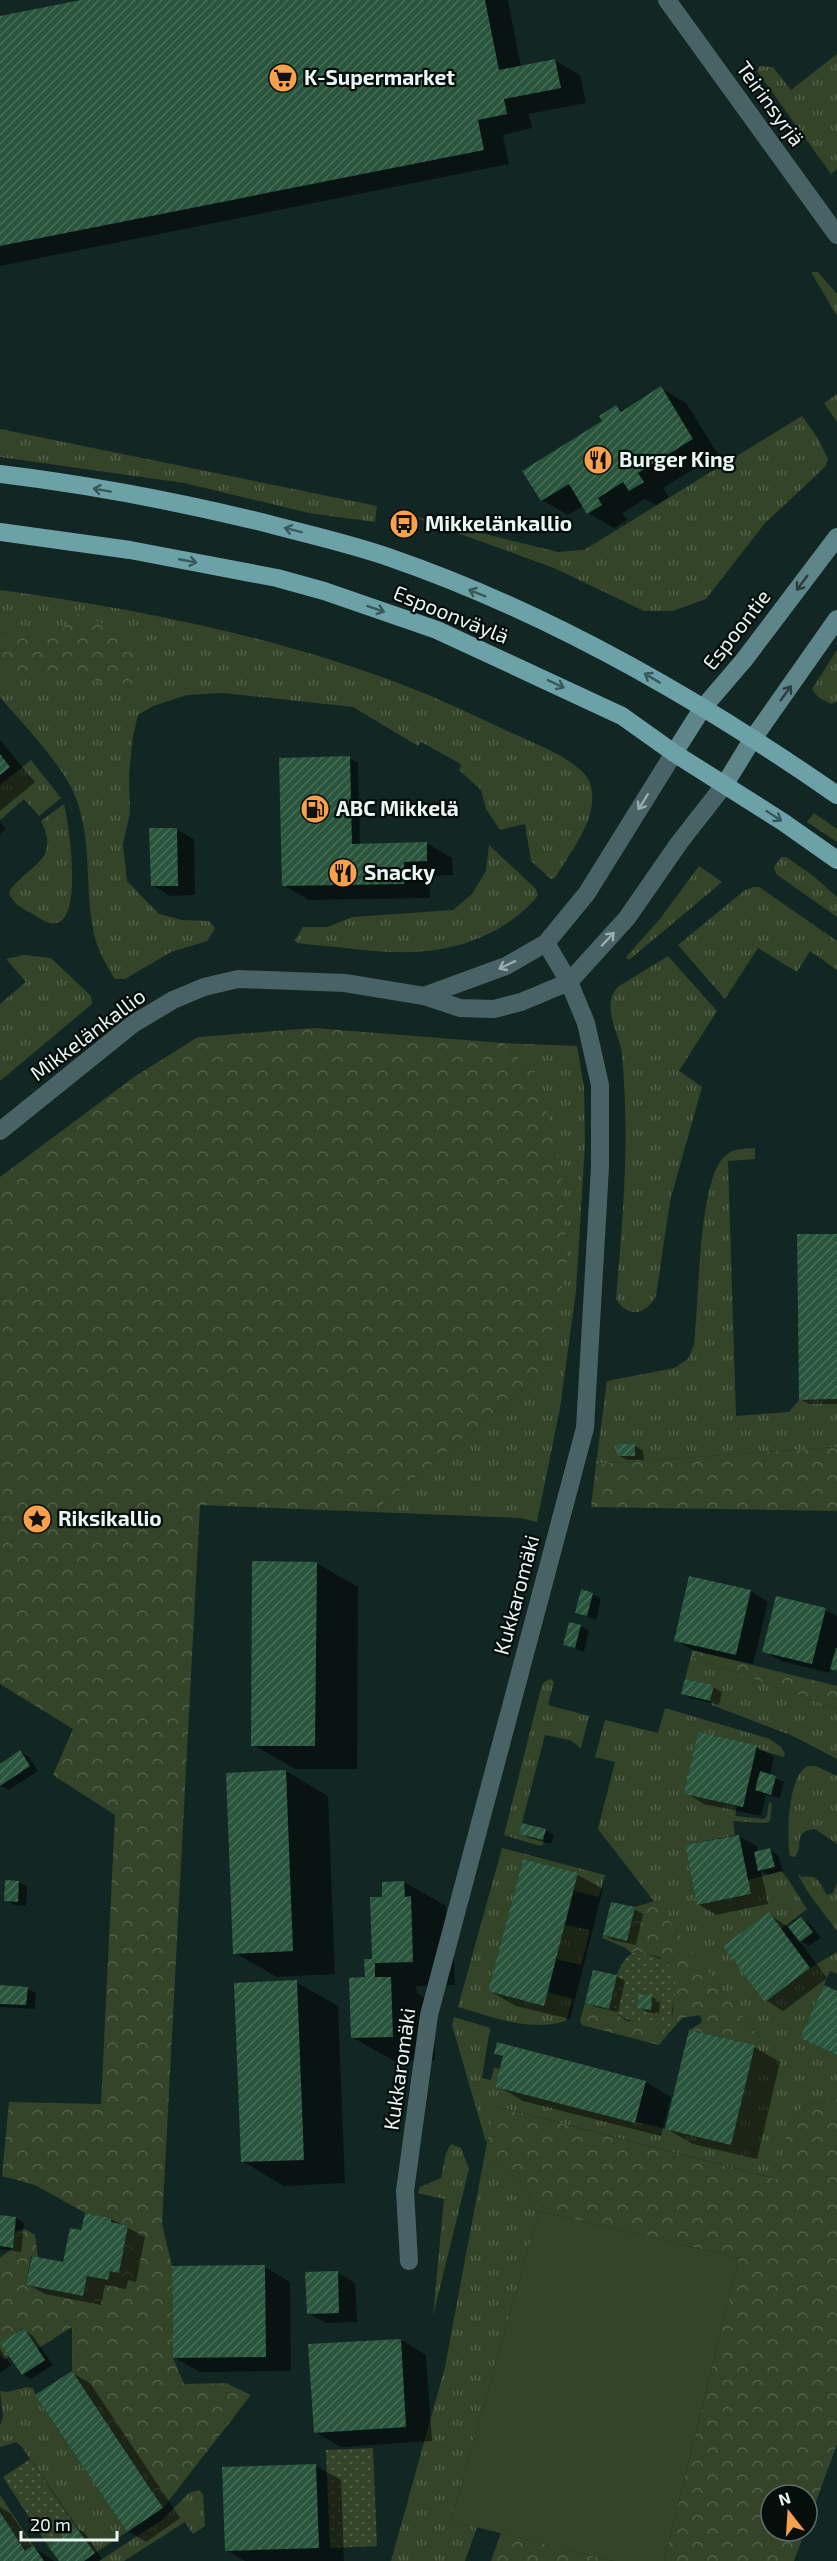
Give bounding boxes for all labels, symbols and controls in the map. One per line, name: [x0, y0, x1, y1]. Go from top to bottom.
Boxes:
street label: Teirinsyrjä: [731, 56, 810, 151]
supermarket icon: K-Supermarket: [267, 62, 299, 94]
place label: K-Supermarket: [304, 64, 455, 89]
restaurant icon: Burger King: [582, 444, 614, 476]
place label: Burger King: [619, 446, 735, 471]
one-way arrow: [93, 484, 112, 495]
bus stop icon: Mikkelänkallio: [388, 508, 420, 540]
place label: Mikkelänkallio: [425, 510, 572, 535]
one-way arrow: [283, 524, 302, 536]
one-way arrow: [177, 556, 197, 567]
one-way arrow: [795, 575, 808, 591]
street label: Espoonväylä: [390, 579, 513, 648]
street label: Espoontie: [697, 584, 775, 674]
one-way arrow: [468, 586, 487, 597]
one-way arrow: [366, 604, 385, 615]
one-way arrow: [644, 672, 661, 684]
one-way arrow: [546, 679, 564, 691]
one-way arrow: [780, 686, 793, 702]
fuel station icon: ABC Mikkelä: [299, 793, 331, 825]
one-way arrow: [636, 793, 648, 810]
place label: ABC Mikkelä: [336, 795, 459, 820]
one-way arrow: [765, 810, 782, 822]
restaurant icon: Snacky: [327, 857, 359, 889]
place label: Snacky: [364, 859, 435, 885]
one-way arrow: [601, 931, 616, 946]
one-way arrow: [498, 960, 516, 971]
street label: Mikkelänkallio: [25, 982, 150, 1085]
place icon: Riksikallio: [21, 1503, 53, 1535]
place label: Riksikallio: [58, 1505, 162, 1530]
street label: Kukkaromäki: [488, 1532, 544, 1657]
street label: Kukkaromäki: [378, 2006, 419, 2131]
north arrow: [759, 2483, 819, 2543]
text: N: [776, 2487, 793, 2509]
scale bar: [21, 2504, 117, 2542]
text: 20 m: [30, 2513, 71, 2535]

